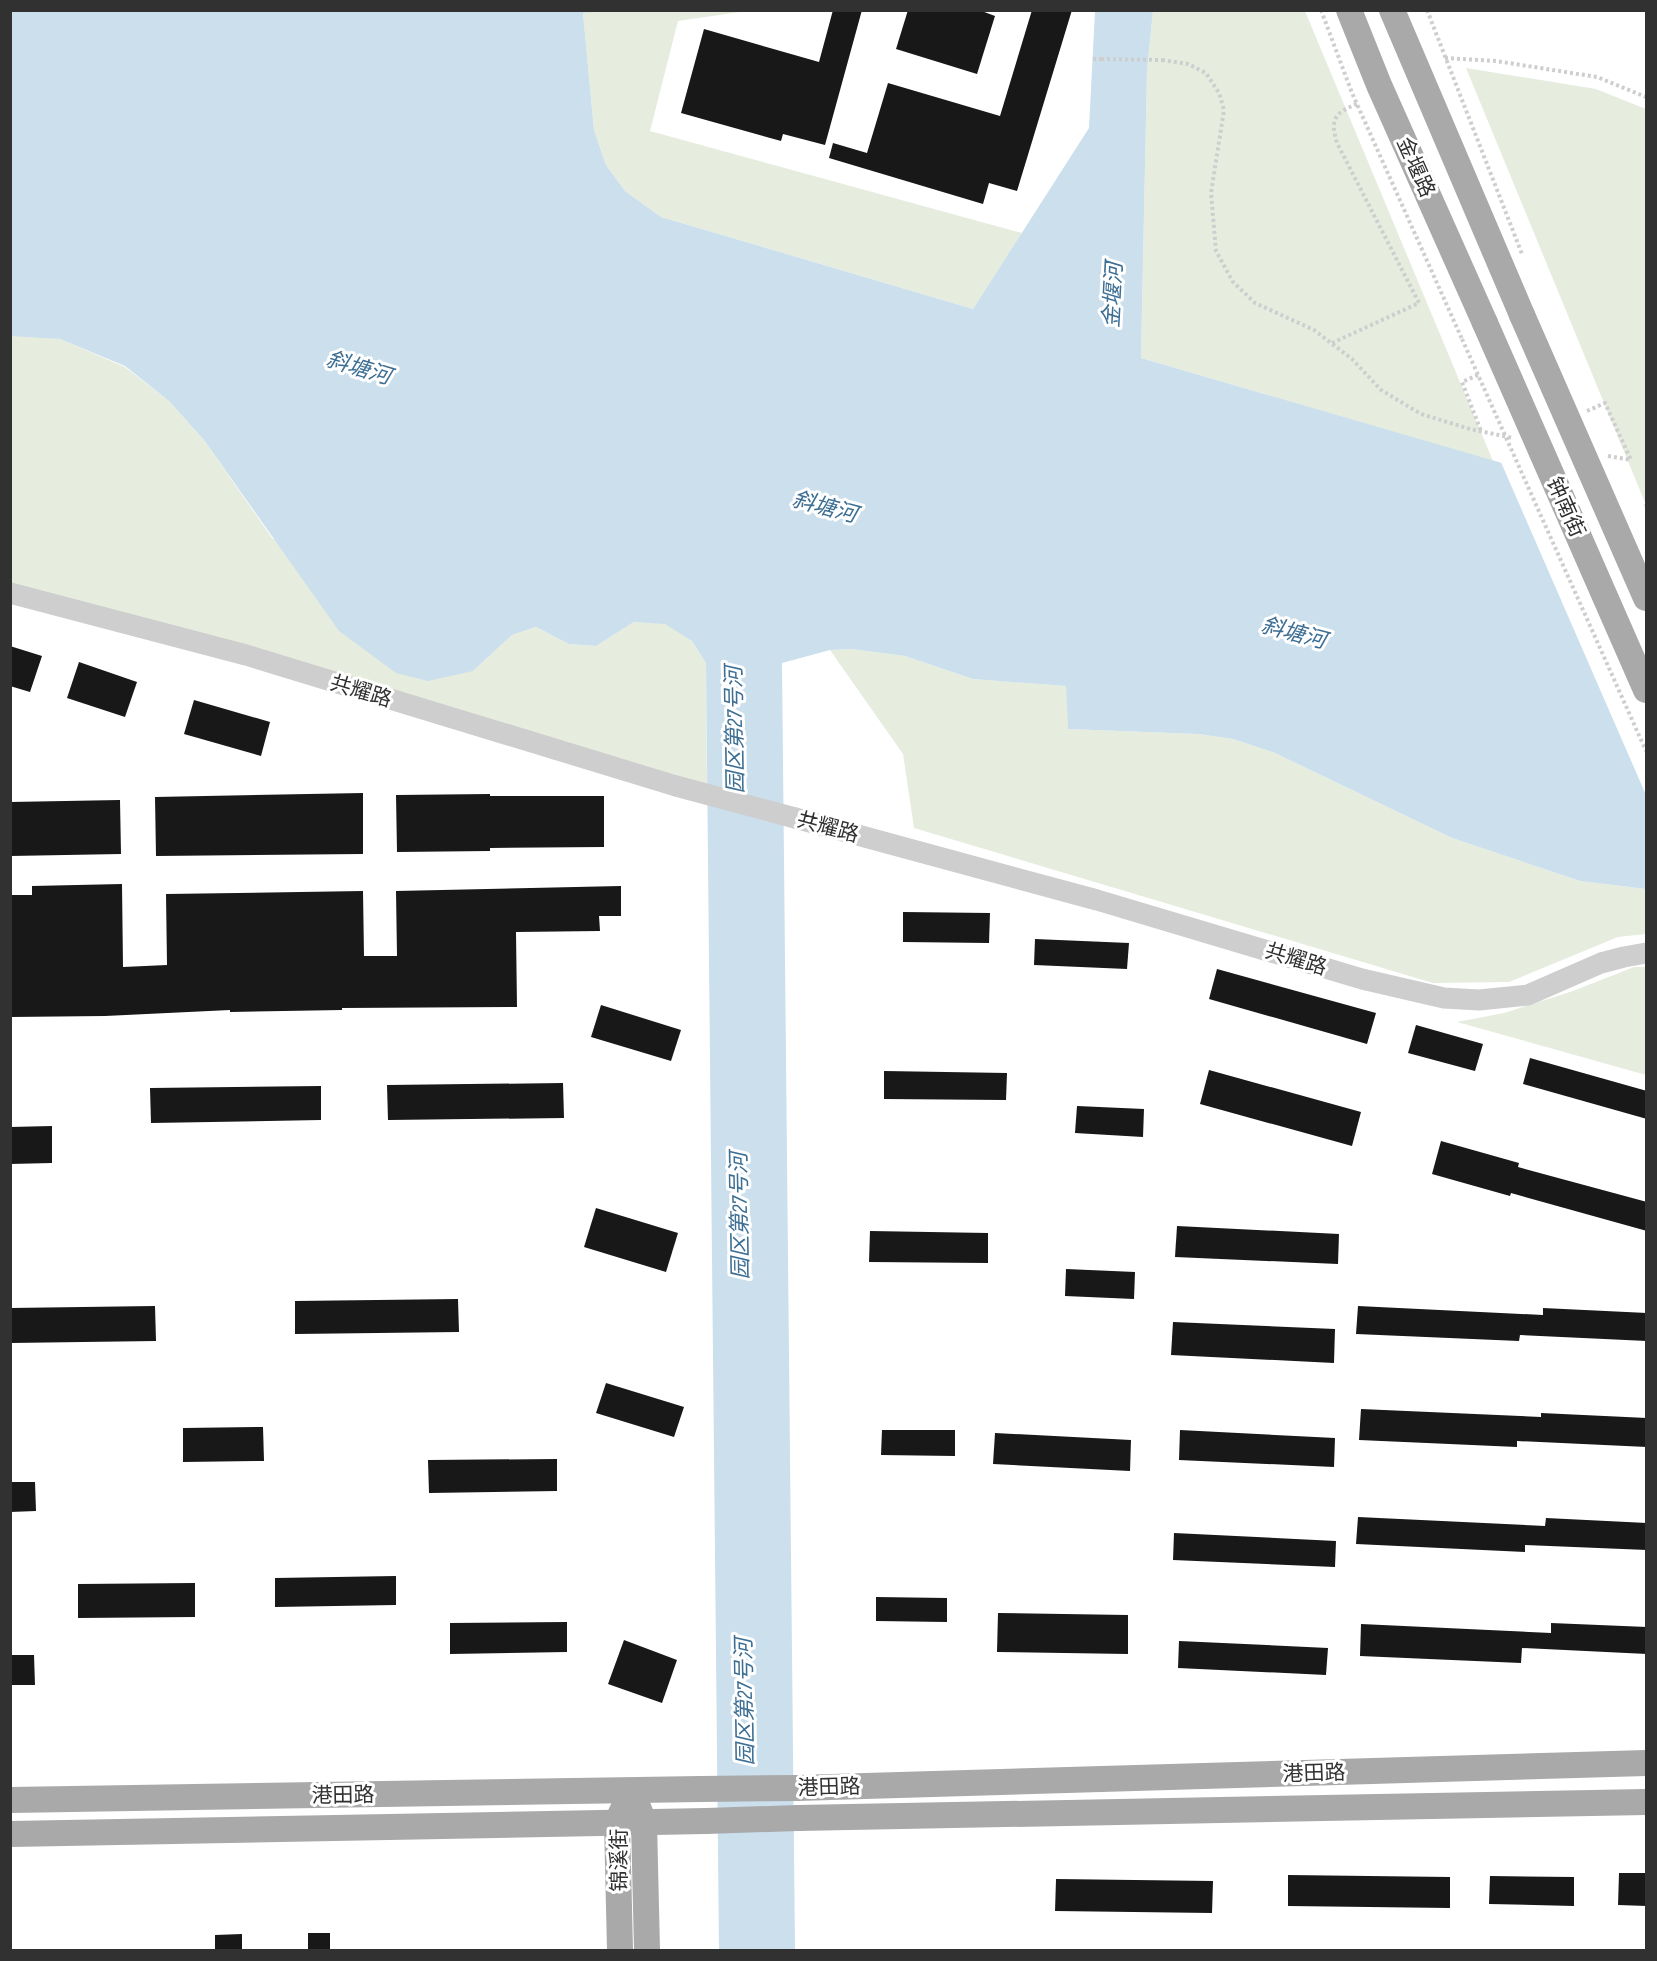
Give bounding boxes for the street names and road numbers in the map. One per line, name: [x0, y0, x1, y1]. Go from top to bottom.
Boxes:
street label: 金堰路: [1391, 133, 1440, 201]
street label: 钟南街: [1541, 473, 1590, 541]
street label: 共耀路: [327, 670, 395, 713]
street label: 共耀路: [794, 807, 862, 848]
street label: 共耀路: [1262, 938, 1330, 981]
street label: 港田路: [1282, 1760, 1346, 1787]
street label: 港田路: [797, 1774, 861, 1801]
street label: 港田路: [311, 1782, 375, 1809]
street label: 锦溪街: [607, 1829, 632, 1892]

